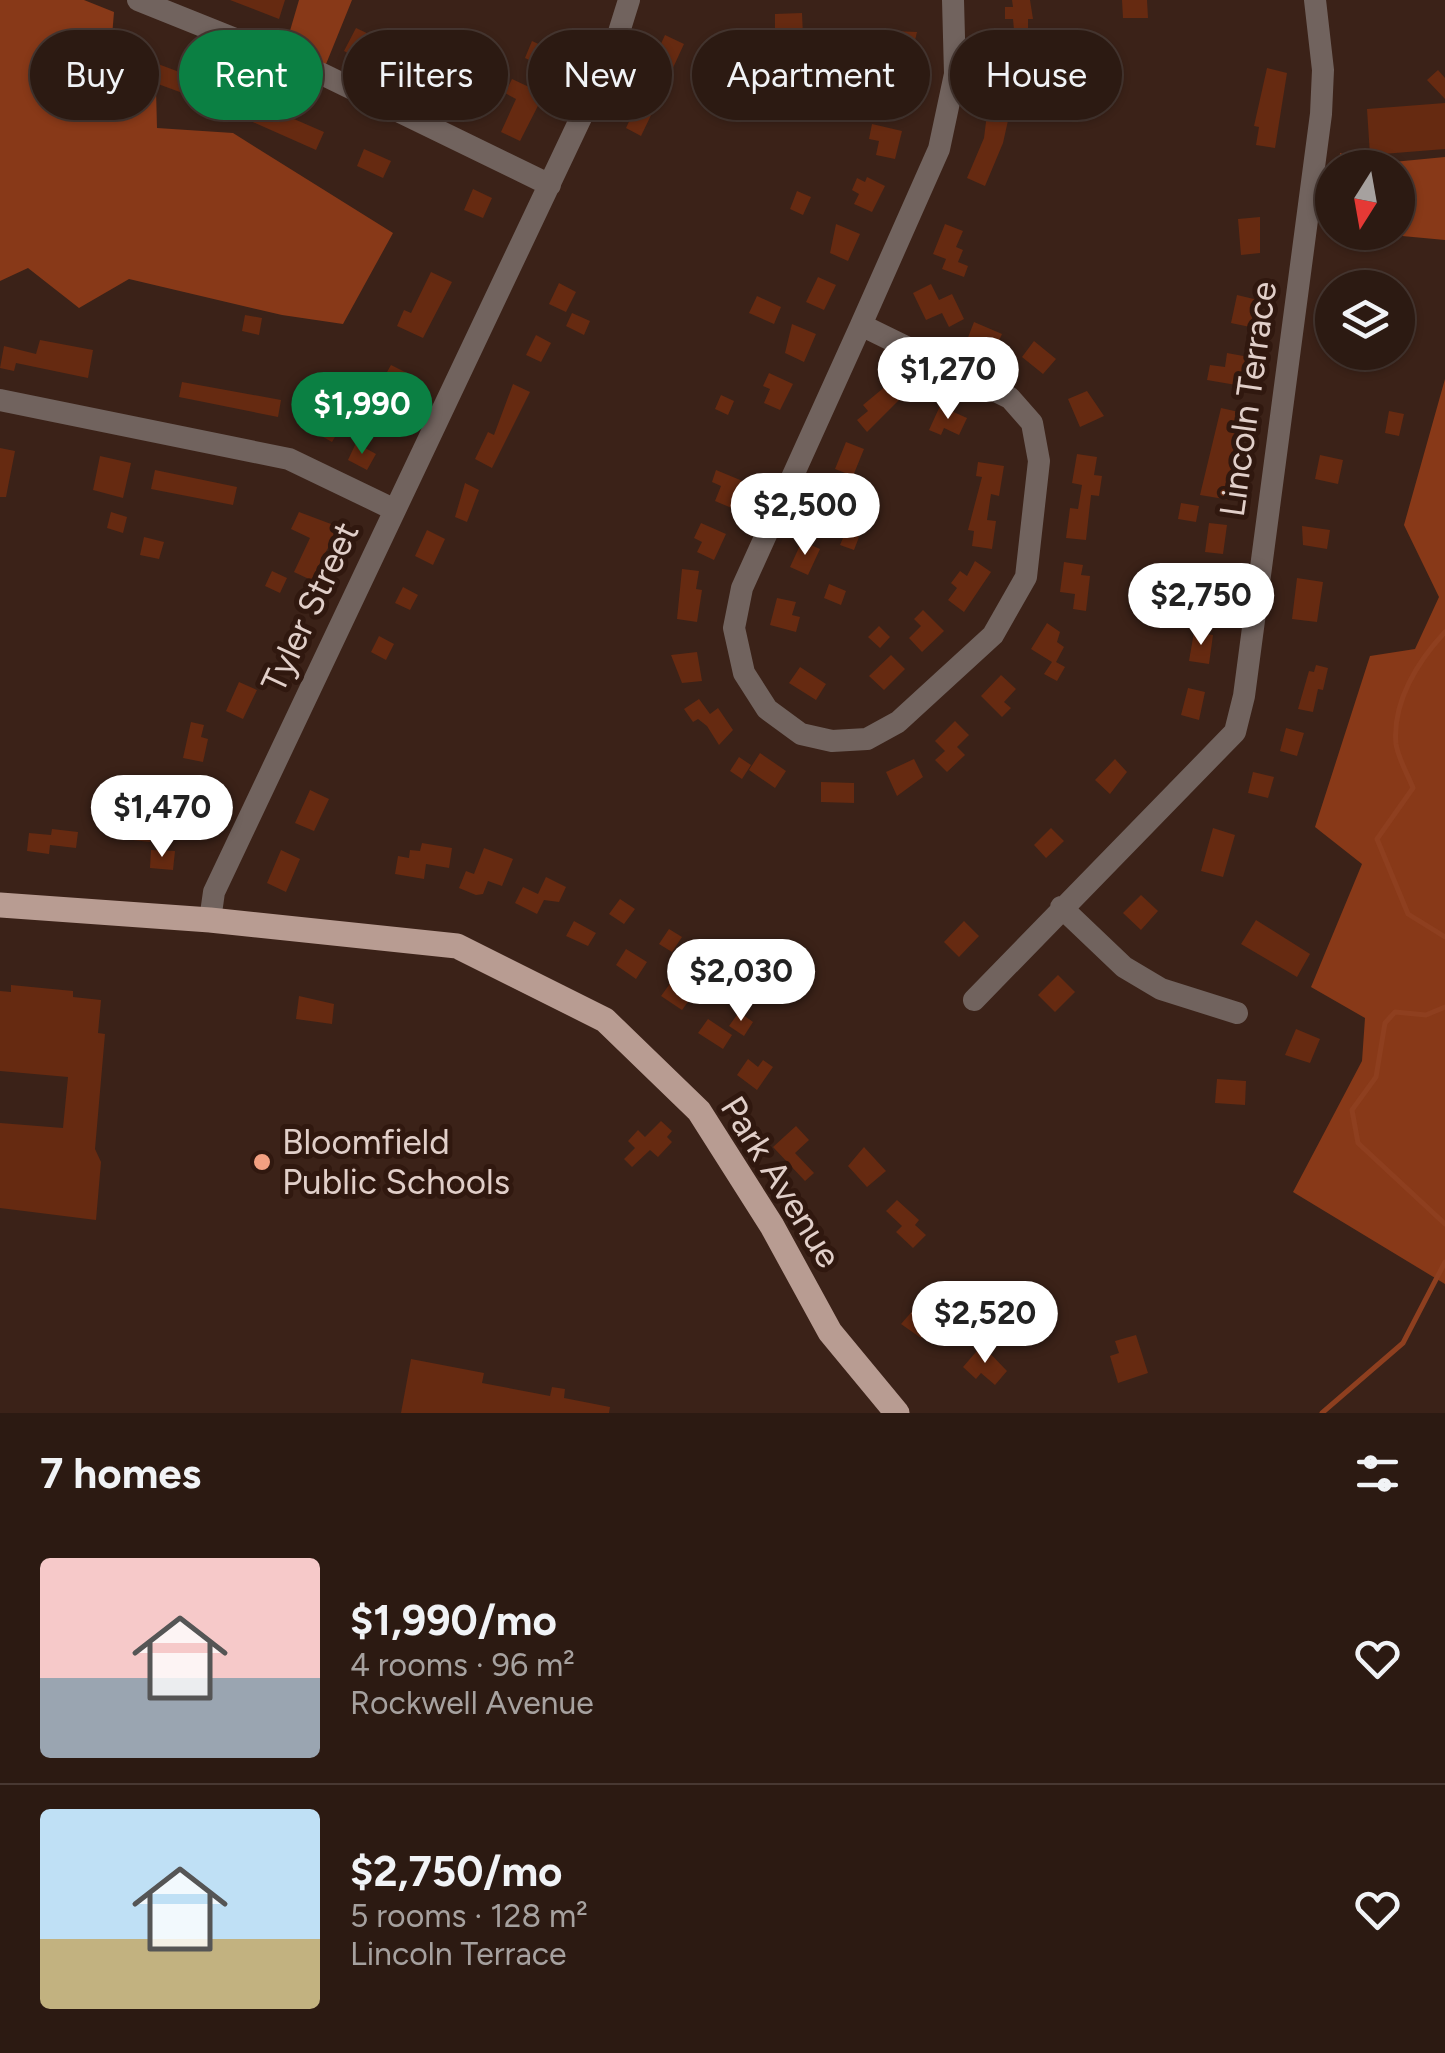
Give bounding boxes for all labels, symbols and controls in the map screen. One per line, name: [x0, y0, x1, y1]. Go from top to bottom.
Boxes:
chip: Buy: [30, 30, 159, 120]
chip: Rent: [179, 30, 323, 120]
chip: Filters: [343, 30, 508, 120]
chip: New: [528, 30, 672, 120]
chip: Apartment: [692, 30, 930, 120]
chip: House: [950, 30, 1122, 120]
north arrow: [1315, 150, 1415, 250]
map controls: [1315, 150, 1415, 370]
button: layers: [1315, 270, 1415, 370]
street label: Lincoln Terrace: [1211, 279, 1285, 519]
pin: $1,270: [867, 337, 1029, 422]
text: $1,270: [900, 350, 996, 388]
pin: $1,990: [281, 372, 443, 457]
text: $1,990: [313, 385, 411, 423]
pin: $2,500: [724, 473, 886, 558]
text: $2,500: [753, 486, 857, 524]
street label: Tyler Street: [252, 515, 368, 699]
pin: $2,750: [1120, 563, 1282, 648]
text: $2,750: [1150, 576, 1252, 614]
pin: $1,470: [81, 775, 243, 860]
text: $1,470: [113, 788, 211, 826]
pin: $2,030: [660, 939, 822, 1024]
text: $2,030: [689, 952, 793, 990]
street label: Park Avenue: [712, 1089, 850, 1275]
place label: Bloomfield Public Schools: [282, 1121, 510, 1203]
marker: Bloomfield Public Schools: [251, 1151, 273, 1173]
pin: $2,520: [904, 1281, 1066, 1366]
text: $2,520: [934, 1294, 1036, 1332]
icon: filters: [1350, 1446, 1405, 1501]
text: 7 homes: [40, 1448, 201, 1499]
text: $1,990/mo: [350, 1595, 557, 1646]
icon: home: [120, 1598, 240, 1718]
icon: heart: [1350, 1631, 1405, 1686]
text: 4 rooms · 96 m²: [350, 1646, 575, 1684]
text: Rockwell Avenue: [350, 1684, 594, 1722]
text: $2,750/mo: [350, 1846, 563, 1897]
icon: home: [120, 1849, 240, 1969]
icon: heart: [1350, 1882, 1405, 1937]
text: 5 rooms · 128 m²: [350, 1897, 588, 1935]
text: Lincoln Terrace: [350, 1935, 567, 1973]

